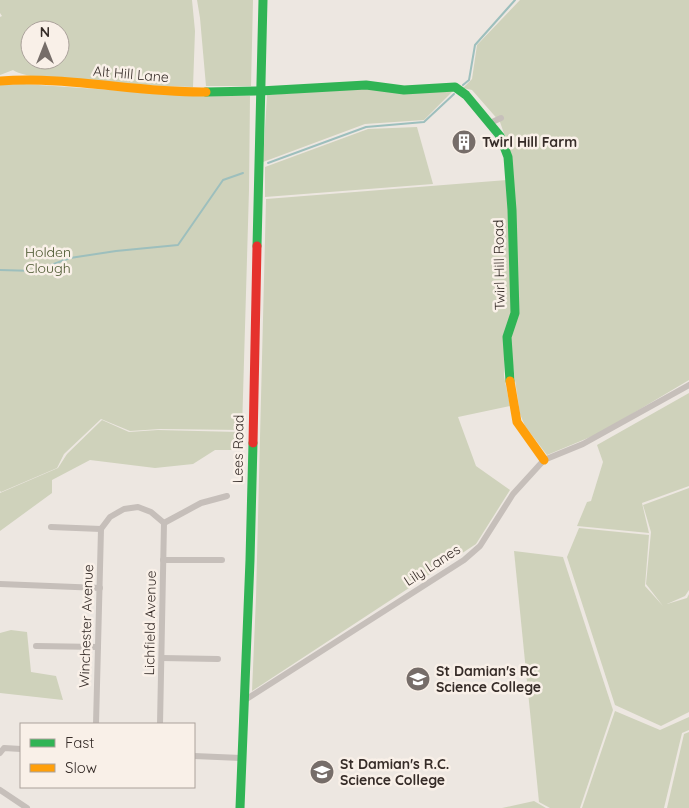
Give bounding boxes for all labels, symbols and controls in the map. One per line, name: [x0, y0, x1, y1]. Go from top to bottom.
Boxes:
north arrow: [20, 20, 70, 70]
text: N: [40, 23, 50, 41]
street label: Alt Hill Lane: [92, 62, 170, 86]
building icon: Twirl Hill Farm: [451, 129, 477, 155]
place label: Twirl Hill Farm: [482, 133, 577, 151]
street label: Twirl Hill Road: [489, 219, 509, 311]
park label: Holden Clough: [25, 243, 71, 277]
street label: Lees Road: [228, 415, 248, 483]
street label: Lily Lanes: [400, 540, 464, 590]
street label: Winchester Avenue: [75, 564, 97, 688]
street label: Lichfield Avenue: [140, 570, 160, 676]
place label: St Damian's RC Science College: [436, 662, 541, 696]
school or university icon: St Damian's RC Science College: [405, 666, 431, 692]
legend: [20, 723, 195, 788]
text: Fast: [65, 733, 94, 752]
place label: St Damian's R.C. Science College: [340, 755, 449, 789]
text: Slow: [65, 758, 97, 777]
school or university icon: St Damian's R.C. Science College: [309, 759, 335, 785]

